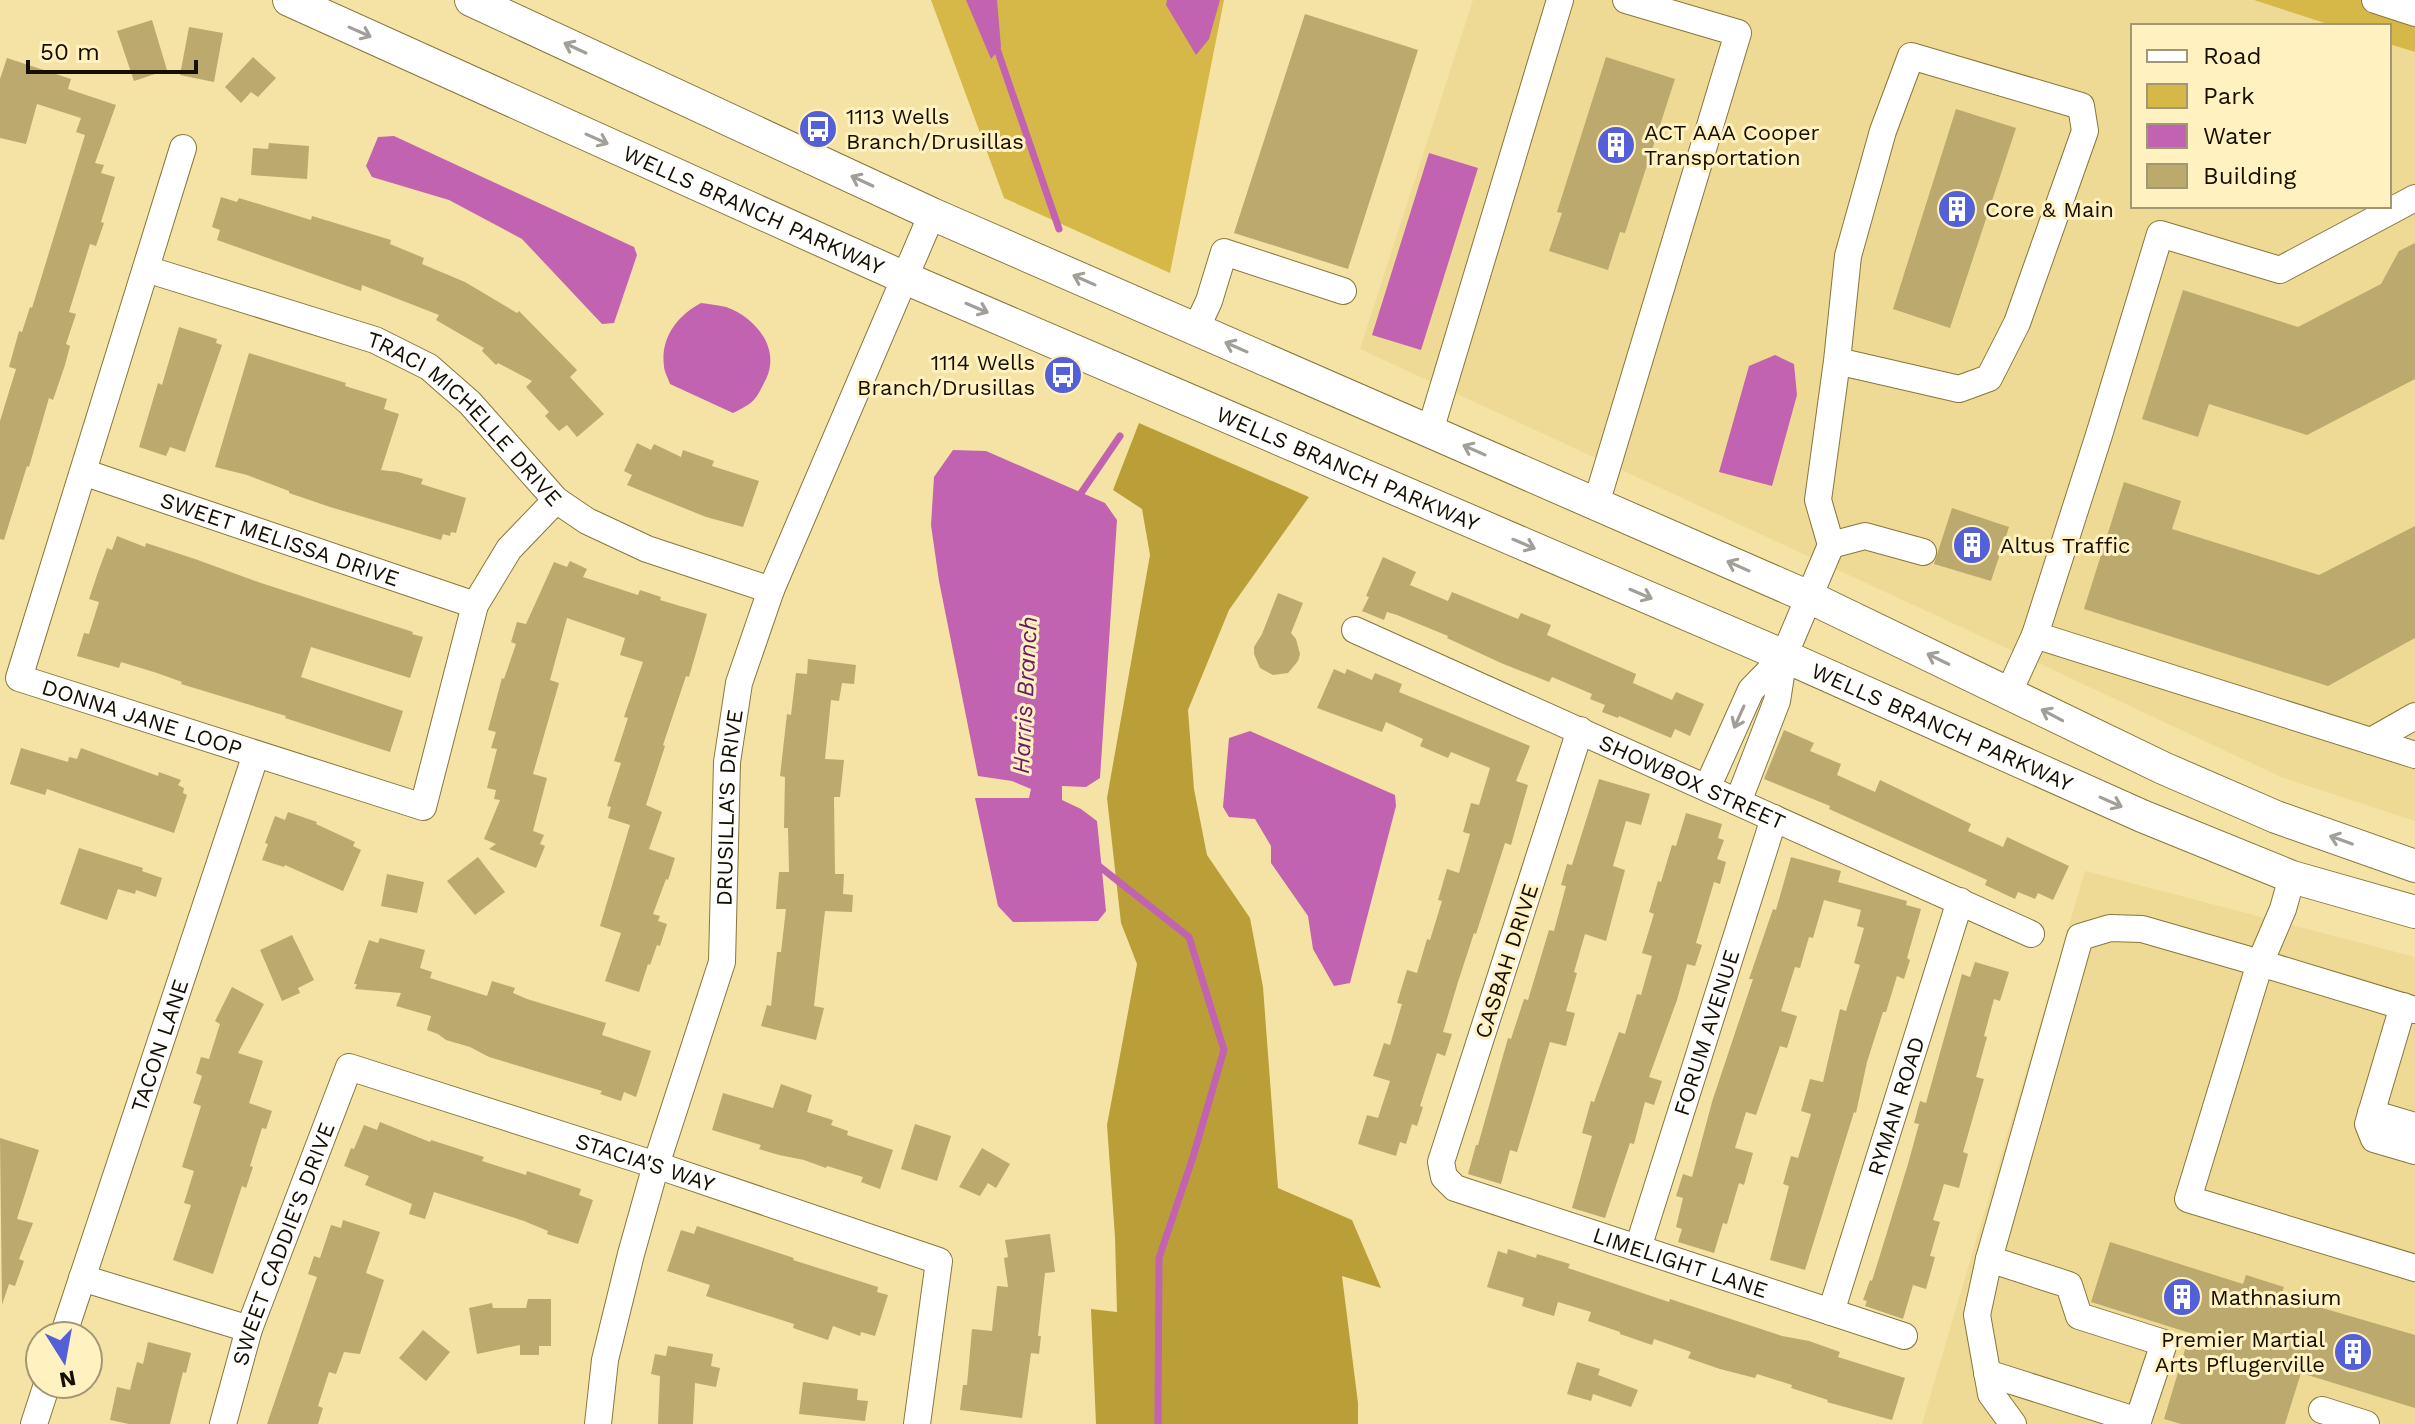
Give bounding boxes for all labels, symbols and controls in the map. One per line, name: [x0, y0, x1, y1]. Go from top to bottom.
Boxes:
scale bar: [28, 24, 196, 74]
legend: [2131, 24, 2391, 208]
one-way arrow: [348, 25, 372, 40]
text: 50 m: [40, 38, 100, 66]
one-way arrow: [563, 40, 587, 55]
text: Road: [2203, 42, 2262, 70]
text: Park: [2203, 82, 2255, 110]
place label: 1113 Wells Branch/Drusillas: [846, 104, 1024, 154]
bus stop icon: 1113 Wells Branch/Drusillas: [797, 108, 839, 150]
place label: ACT AAA Cooper Transportation: [1644, 120, 1820, 170]
text: Water: [2203, 122, 2272, 150]
building icon: ACT AAA Cooper Transportation: [1595, 124, 1637, 166]
one-way arrow: [585, 132, 609, 147]
street label: WELLS BRANCH PARKWAY: [619, 141, 888, 280]
text: Building: [2203, 162, 2296, 190]
one-way arrow: [850, 173, 874, 188]
building icon: Core & Main: [1936, 188, 1978, 230]
place label: Core & Main: [1985, 197, 2114, 222]
one-way arrow: [1072, 272, 1096, 287]
one-way arrow: [964, 302, 989, 317]
street label: TRACI MICHELLE DRIVE: [364, 326, 567, 511]
one-way arrow: [1224, 338, 1248, 353]
place label: 1114 Wells Branch/Drusillas: [857, 350, 1035, 400]
bus stop icon: 1114 Wells Branch/Drusillas: [1042, 354, 1084, 396]
street label: WELLS BRANCH PARKWAY: [1213, 401, 1483, 537]
one-way arrow: [1462, 442, 1487, 457]
street label: SWEET MELISSA DRIVE: [157, 487, 402, 591]
building icon: Altus Traffic: [1951, 524, 1993, 566]
place label: Altus Traffic: [2000, 533, 2130, 558]
one-way arrow: [1512, 538, 1536, 553]
one-way arrow: [1726, 557, 1751, 572]
one-way arrow: [1629, 588, 1653, 603]
water label: Harris Branch: [1007, 615, 1043, 775]
one-way arrow: [1927, 651, 1951, 666]
street label: WELLS BRANCH PARKWAY: [1808, 658, 2077, 797]
street label: DONNA JANE LOOP: [39, 674, 245, 761]
one-way arrow: [1730, 704, 1745, 729]
one-way arrow: [2040, 706, 2064, 722]
street label: DRUSILLA'S DRIVE: [711, 708, 748, 906]
street label: SHOWBOX STREET: [1595, 730, 1789, 835]
one-way arrow: [2099, 795, 2123, 810]
one-way arrow: [2329, 832, 2354, 847]
street label: CASBAH DRIVE: [1470, 881, 1543, 1042]
street label: FORUM AVENUE: [1669, 947, 1745, 1119]
street label: TACON LANE: [126, 976, 193, 1115]
street label: RYMAN ROAD: [1863, 1034, 1930, 1179]
street label: SWEET CADDIE'S DRIVE: [228, 1119, 340, 1368]
street label: STACIA'S WAY: [572, 1128, 718, 1197]
street label: LIMELIGHT LANE: [1590, 1222, 1771, 1303]
building icon: Mathnasium: [2161, 1276, 2203, 1318]
place label: Mathnasium: [2210, 1285, 2342, 1310]
north arrow: [24, 1320, 104, 1400]
place label: Premier Martial Arts Pflugerville: [2155, 1327, 2325, 1377]
building icon: Premier Martial Arts Pflugerville: [2332, 1331, 2374, 1373]
text: N: [57, 1365, 78, 1393]

